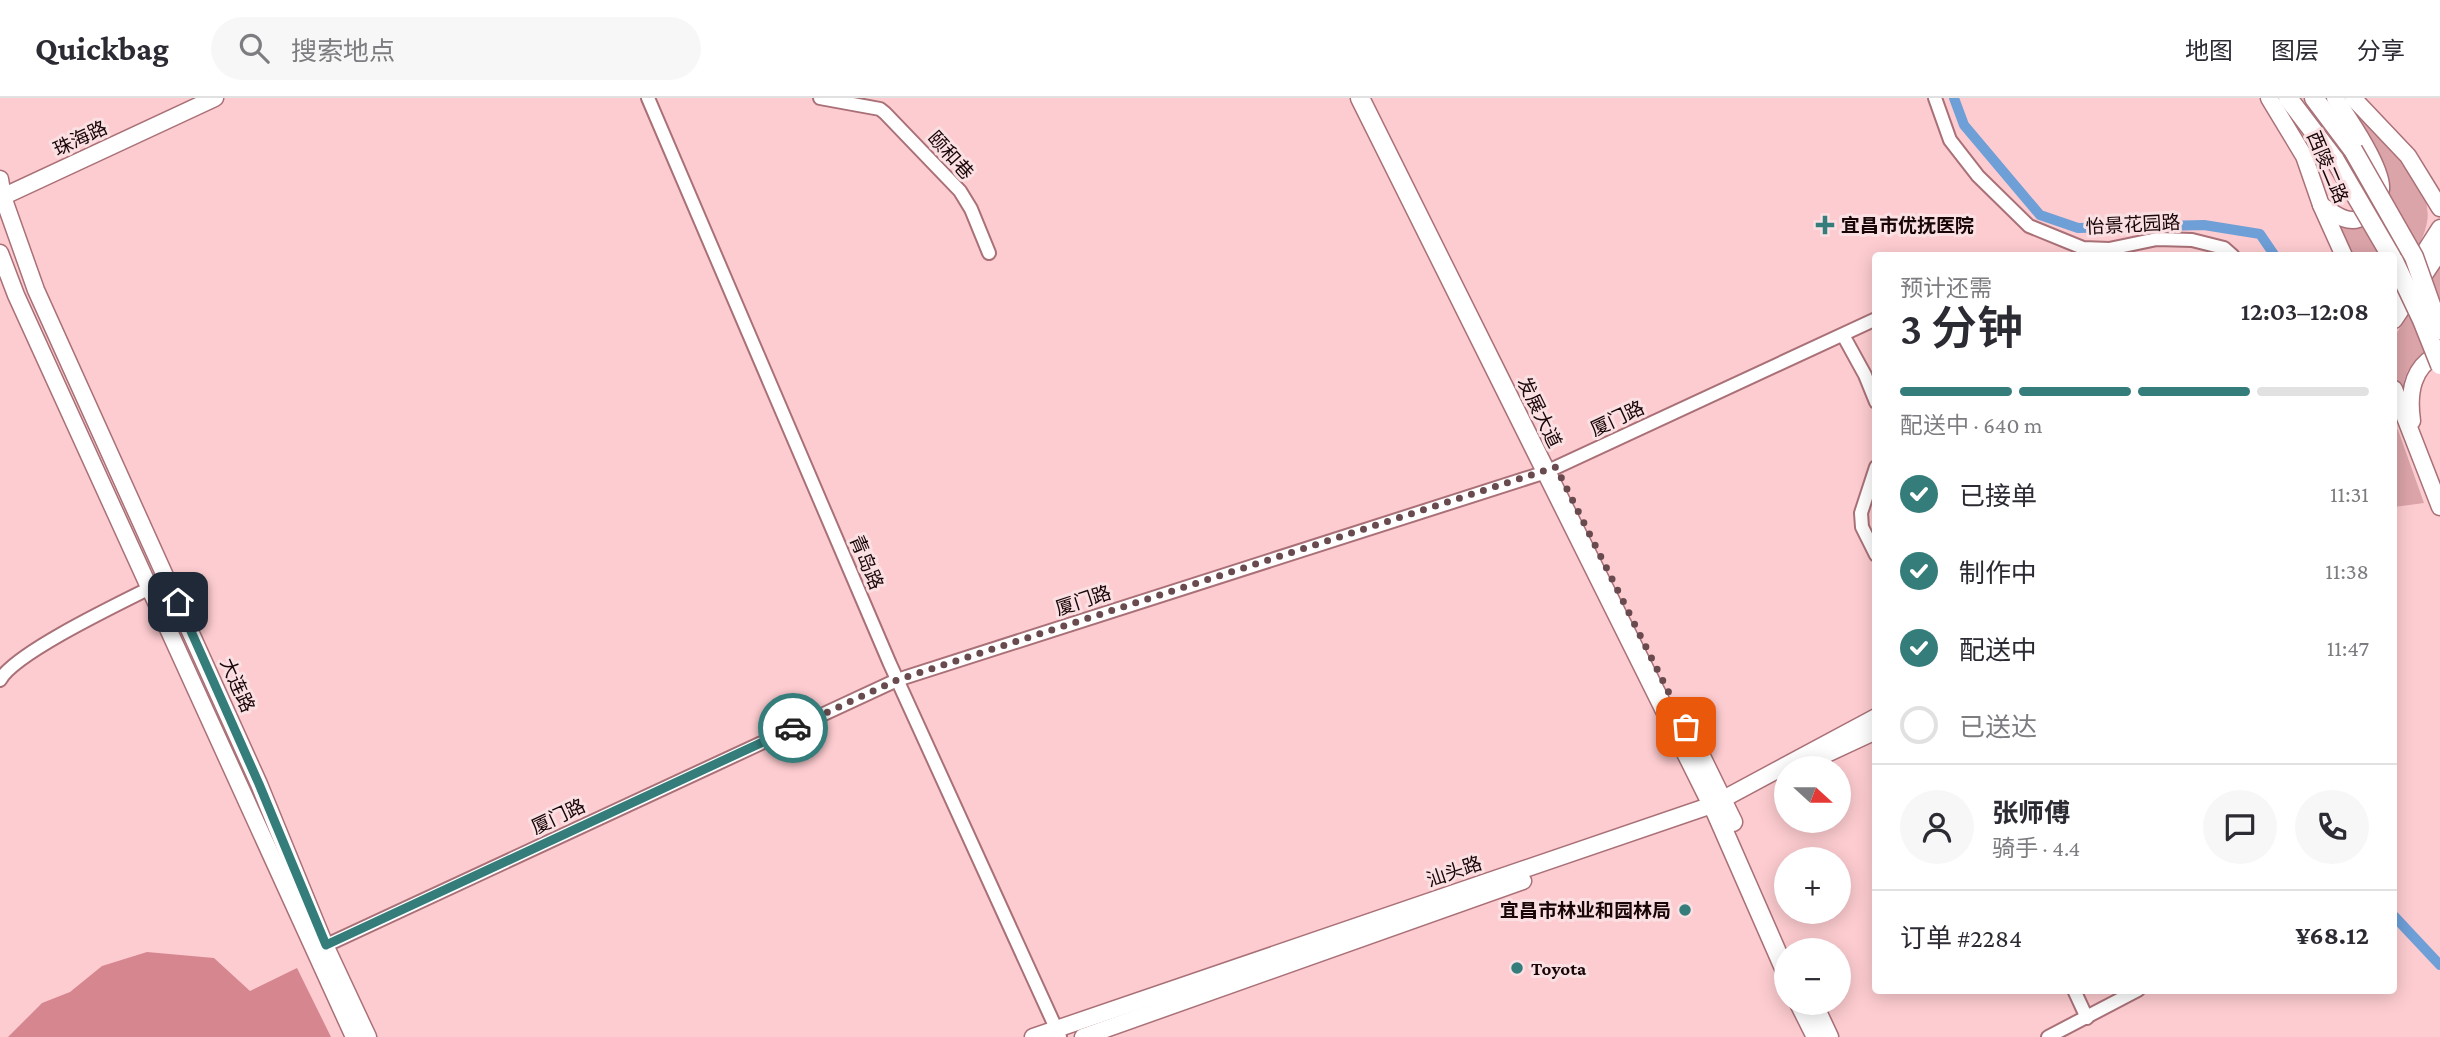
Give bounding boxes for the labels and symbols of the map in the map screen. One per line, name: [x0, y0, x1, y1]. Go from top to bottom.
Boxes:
street label: 珠海路: [50, 117, 110, 160]
street label: 颐和巷: [924, 127, 978, 184]
street label: 西陵二路: [2303, 128, 2352, 206]
street label: 怡景花园路: [2085, 212, 2181, 237]
marker: 宜昌市优抚医院: [1815, 215, 1835, 235]
place label: 宜昌市优抚医院: [1841, 215, 1974, 236]
street label: 发展大道: [1513, 373, 1566, 451]
street label: 厦门路: [1587, 397, 1647, 440]
street label: 青岛路: [846, 532, 887, 593]
pin: [148, 572, 208, 632]
street label: 厦门路: [1053, 582, 1114, 619]
street label: 大连路: [216, 655, 259, 716]
courier: [758, 693, 828, 763]
pin: [1656, 697, 1716, 757]
north arrow: [1774, 756, 1852, 833]
street label: 厦门路: [528, 795, 588, 838]
street label: 汕头路: [1424, 852, 1485, 891]
place label: 宜昌市林业和园林局: [1500, 900, 1671, 921]
marker: 宜昌市林业和园林局: [1677, 902, 1693, 918]
place label: Toyota: [1531, 958, 1587, 979]
marker: Toyota: [1509, 960, 1525, 976]

